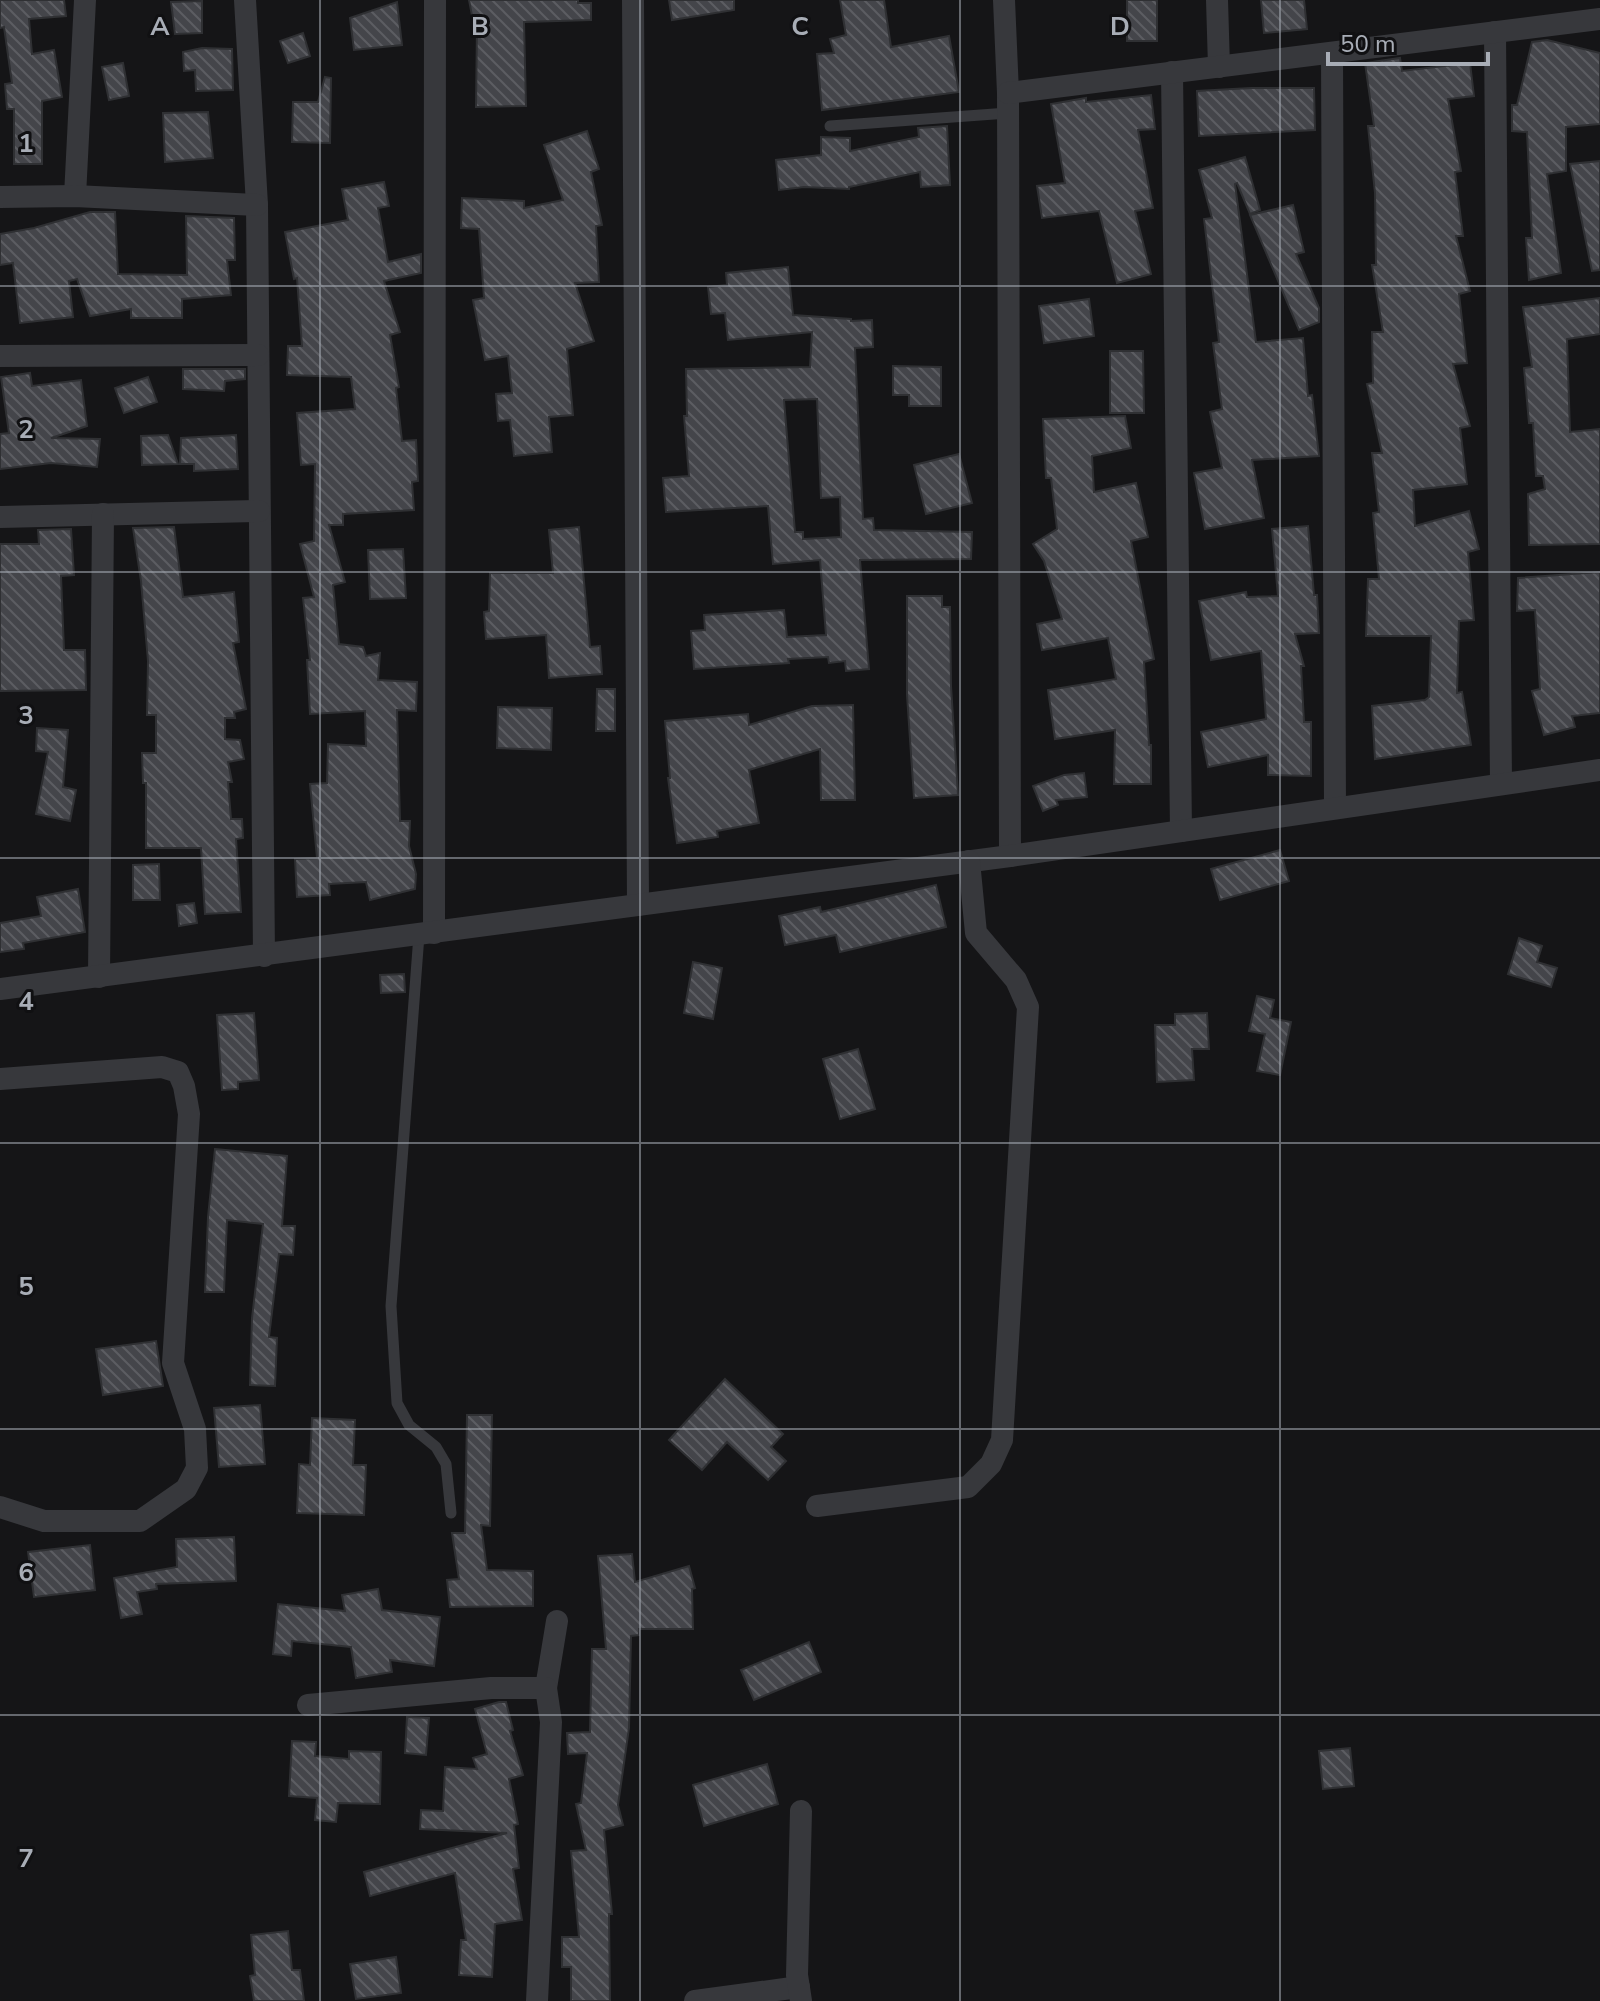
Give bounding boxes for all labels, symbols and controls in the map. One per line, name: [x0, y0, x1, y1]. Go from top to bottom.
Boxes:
text: A: [150, 9, 170, 44]
text: B: [471, 9, 489, 44]
text: C: [791, 9, 809, 44]
text: D: [1110, 9, 1130, 44]
scale bar: [1328, 16, 1488, 66]
text: 50 m: [1340, 28, 1396, 60]
text: 1: [18, 126, 34, 161]
text: 2: [18, 412, 34, 447]
text: 3: [18, 698, 34, 733]
text: 4: [18, 984, 34, 1019]
text: 5: [18, 1269, 34, 1304]
text: 6: [18, 1555, 34, 1590]
text: 7: [18, 1841, 34, 1876]

